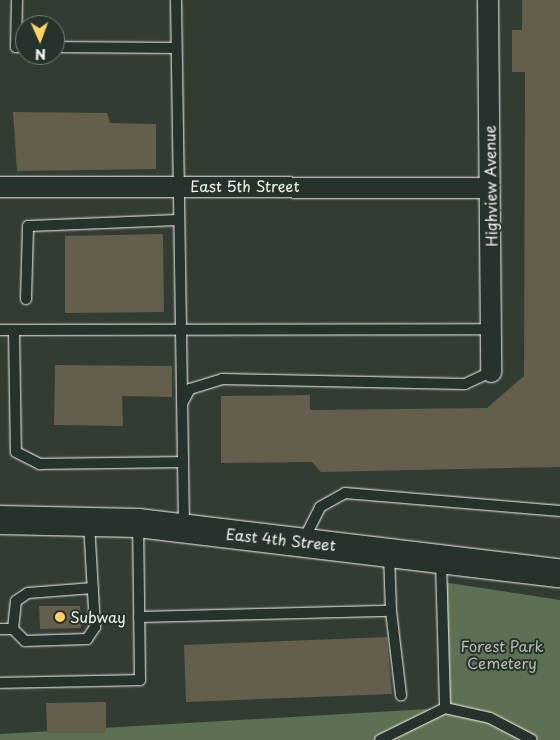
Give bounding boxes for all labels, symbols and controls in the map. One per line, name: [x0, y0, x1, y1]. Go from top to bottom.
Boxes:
north arrow: [15, 15, 65, 65]
text: N: [35, 44, 46, 65]
street label: Highview Avenue: [480, 126, 500, 246]
street label: East 5th Street: [190, 177, 300, 195]
street label: East 4th Street: [225, 524, 337, 554]
place label: Subway: [70, 608, 126, 626]
marker: Subway: [54, 611, 66, 623]
park label: Forest Park Cemetery: [461, 636, 543, 671]

